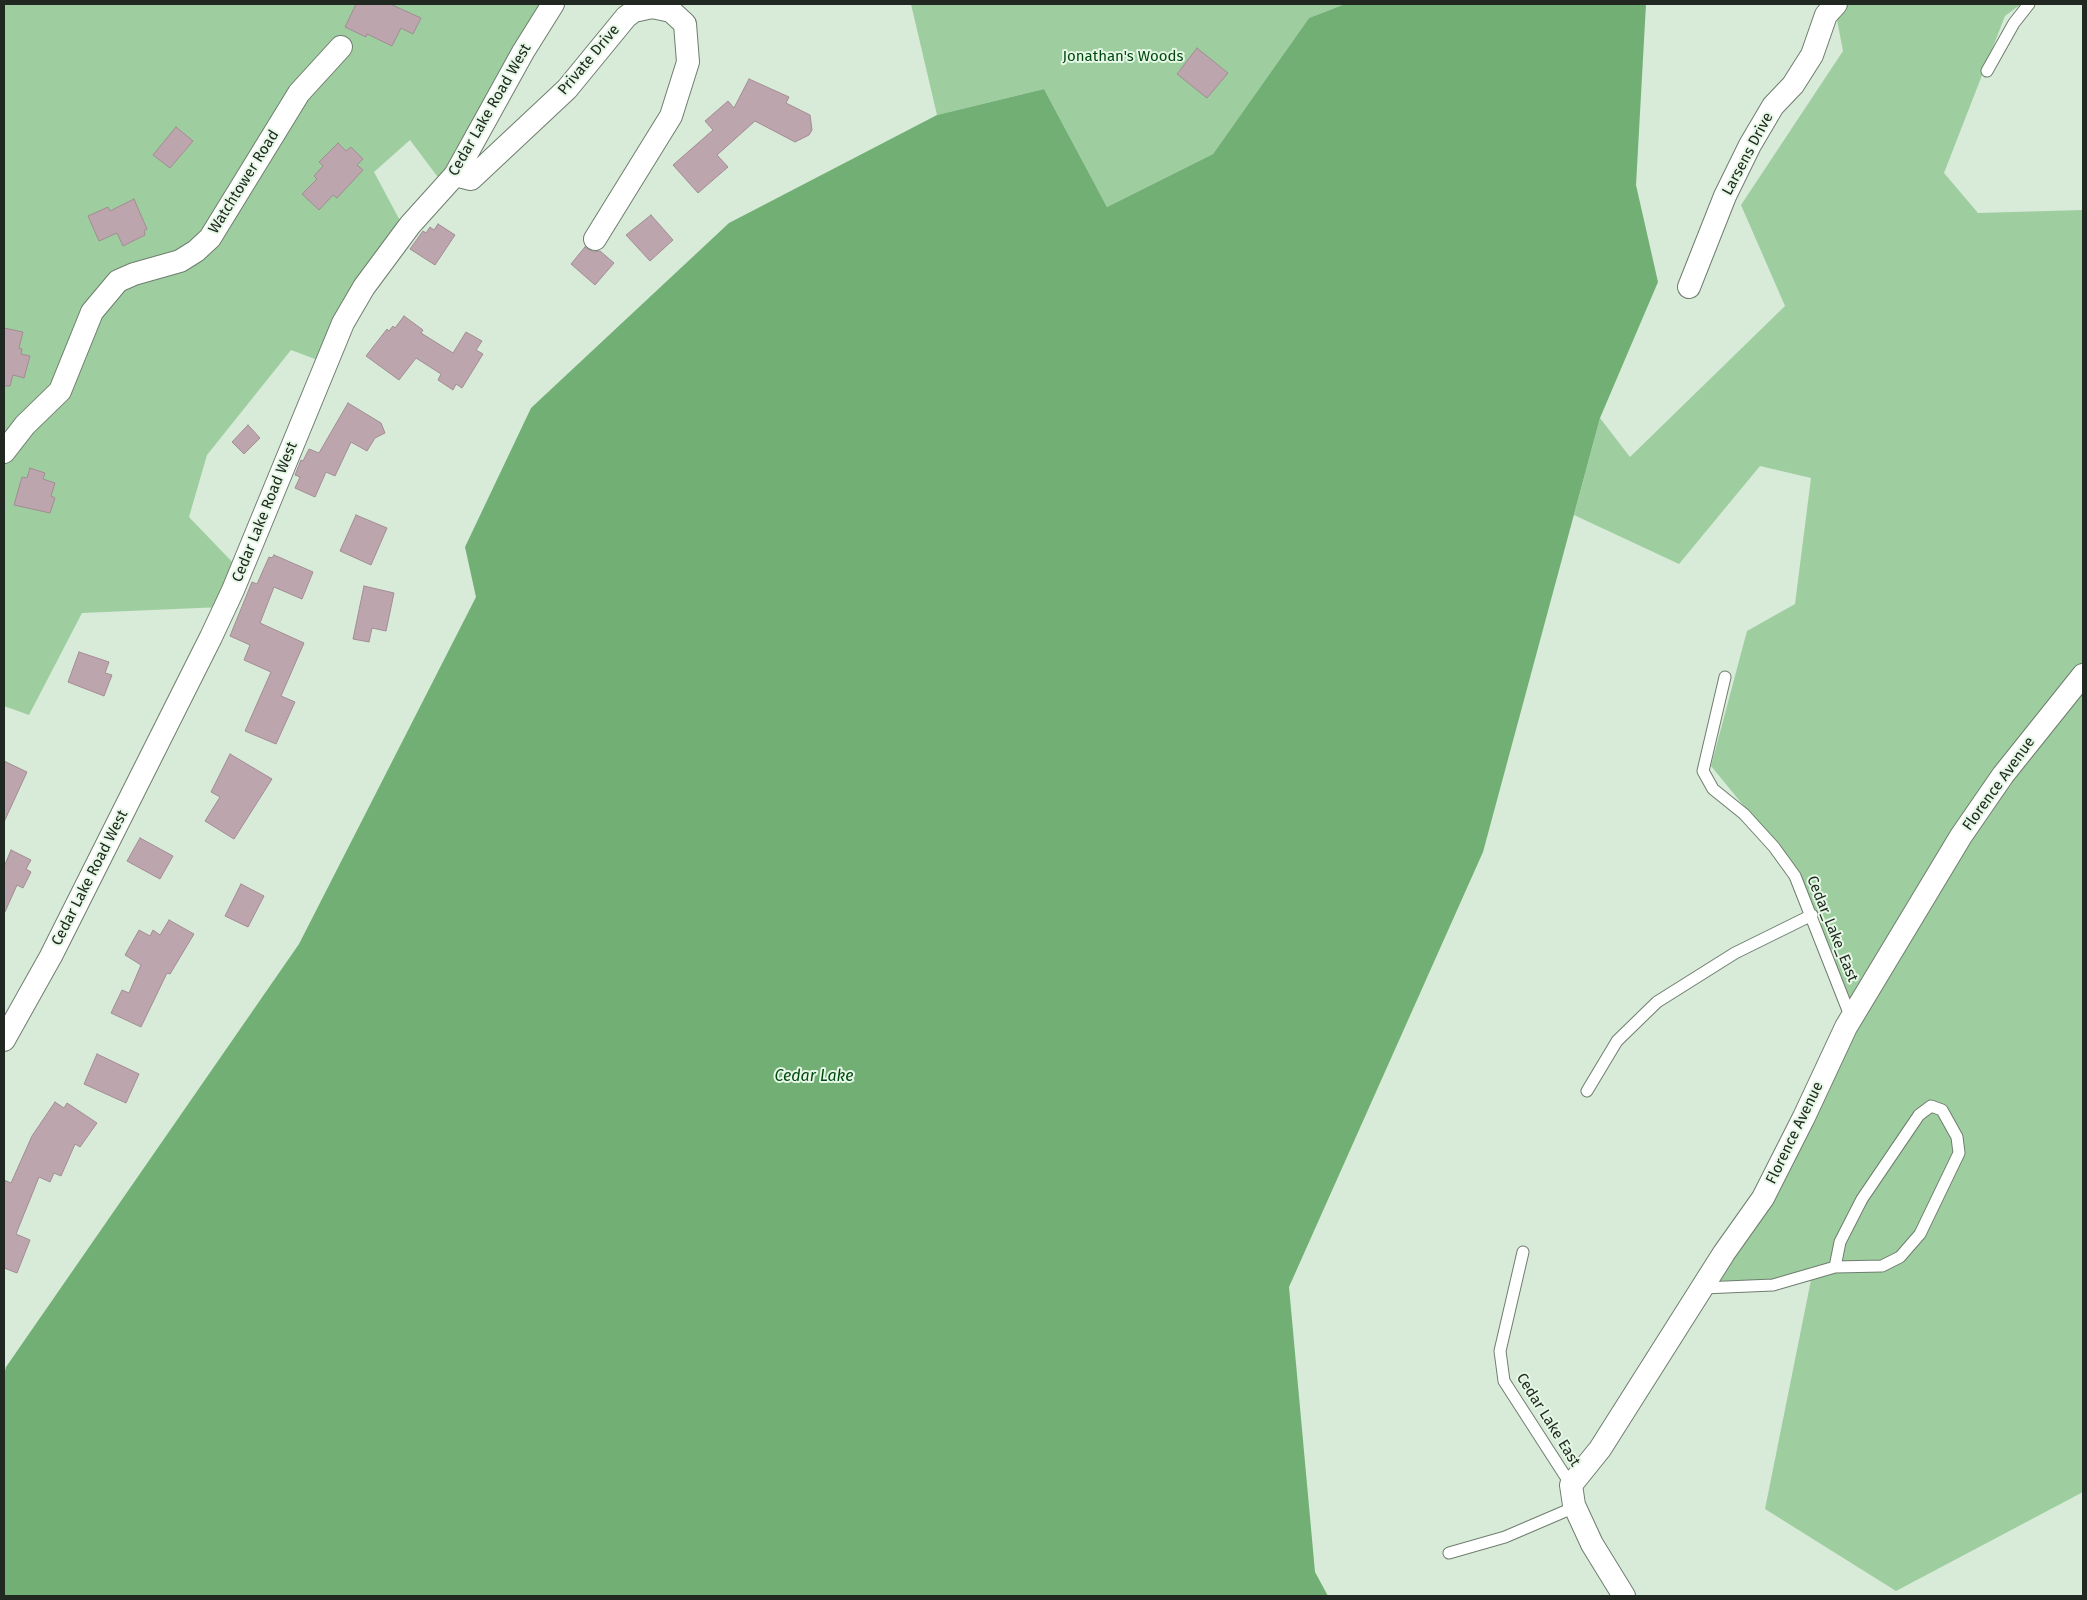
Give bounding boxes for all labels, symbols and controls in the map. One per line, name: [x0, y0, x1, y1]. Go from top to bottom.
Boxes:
street label: Private Drive: [554, 21, 624, 99]
street label: Cedar Lake Road West: [445, 41, 535, 179]
park label: Jonathan's Woods: [1062, 48, 1184, 66]
street label: Larsens Drive: [1719, 110, 1777, 198]
street label: Watchtower Road: [205, 127, 283, 237]
street label: Cedar Lake Road West: [229, 439, 301, 585]
street label: Florence Avenue: [1959, 734, 2039, 834]
street label: Cedar Lake Road West: [48, 807, 132, 949]
street label: Cedar_Lake_East: [1803, 873, 1861, 985]
water label: Cedar Lake: [774, 1067, 854, 1087]
street label: Florence Avenue: [1762, 1079, 1828, 1187]
street label: Cedar Lake East: [1512, 1370, 1584, 1470]

